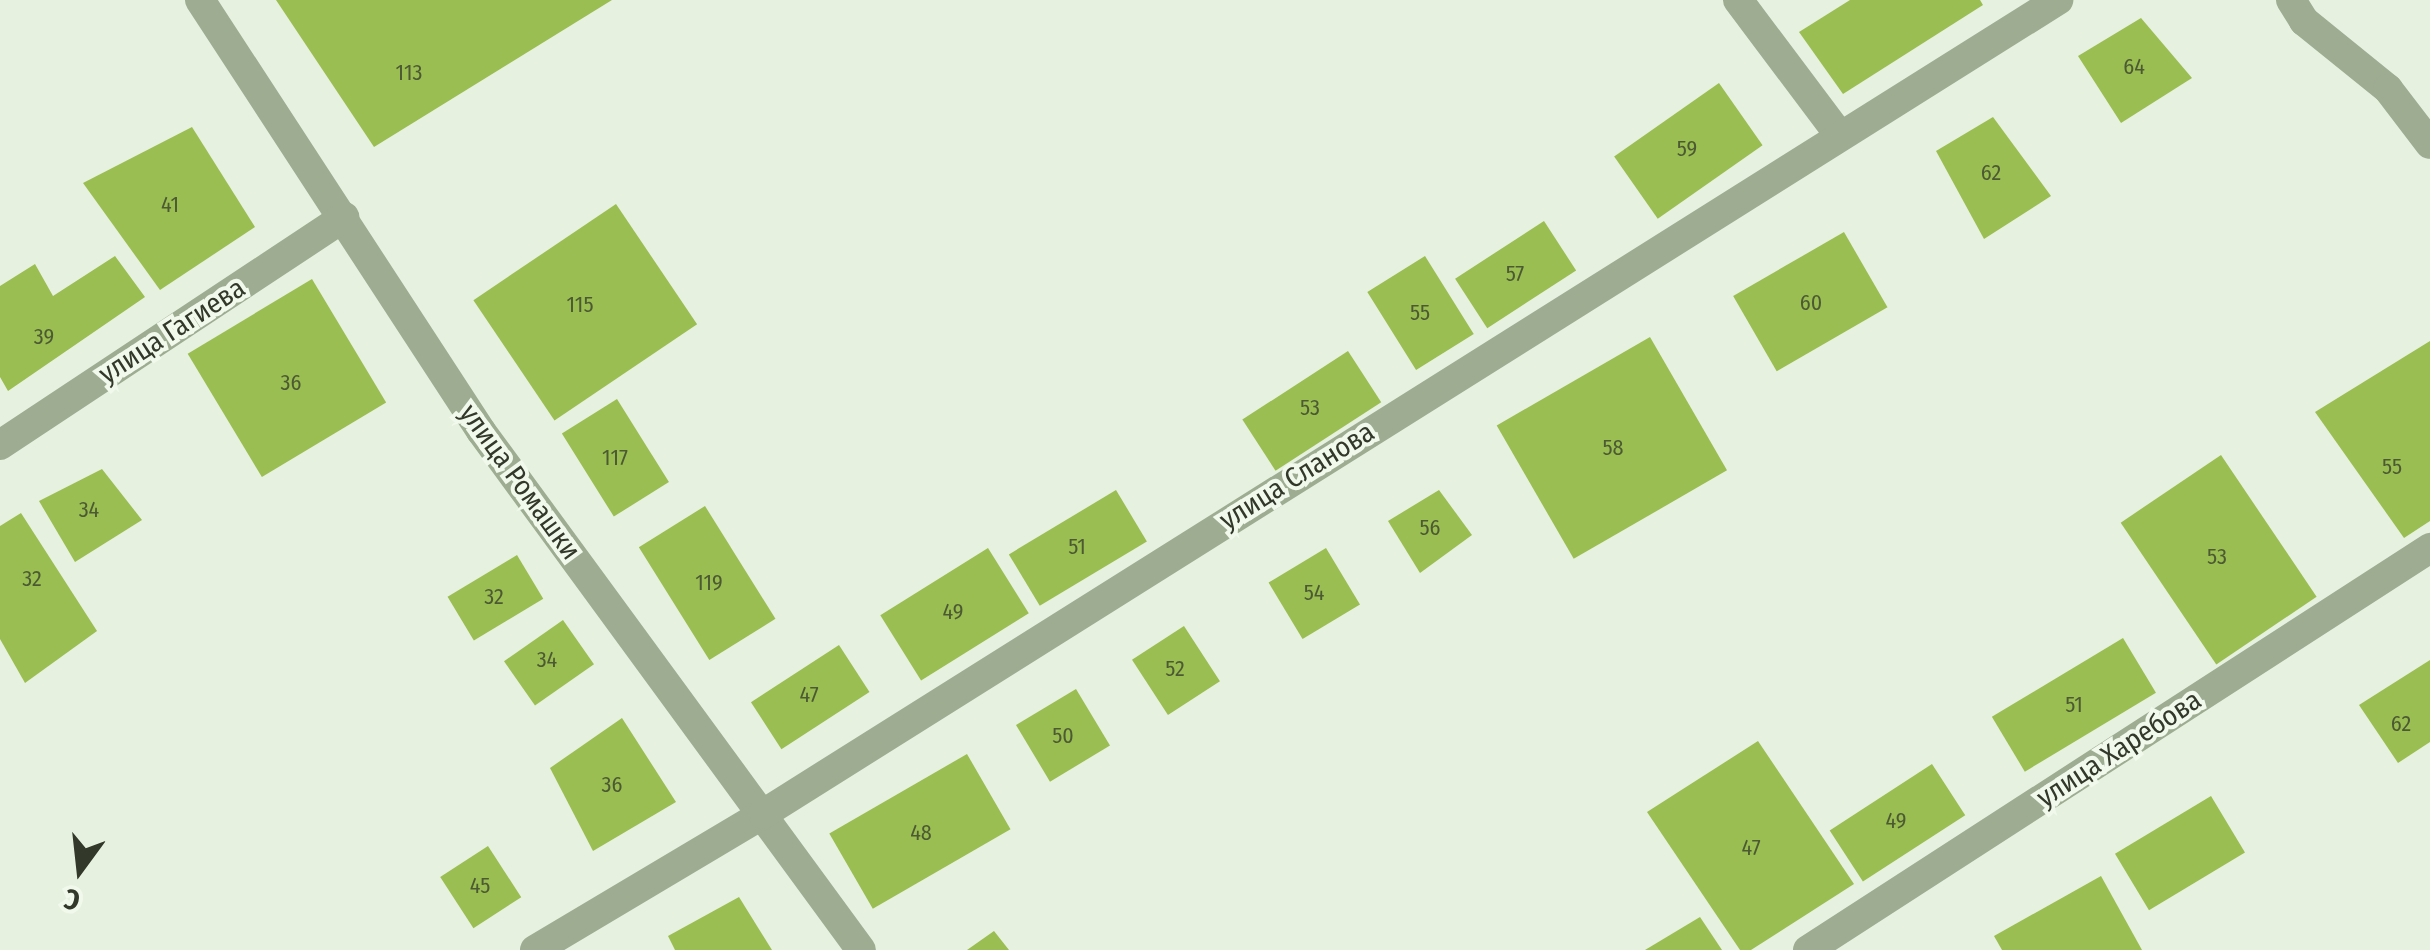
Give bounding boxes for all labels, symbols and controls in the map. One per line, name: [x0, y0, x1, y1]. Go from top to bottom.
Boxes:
house number: 64: [2123, 54, 2145, 80]
house number: 113: [396, 60, 422, 86]
house number: 59: [1677, 136, 1697, 162]
house number: 62: [1981, 160, 2001, 186]
house number: 41: [161, 192, 179, 218]
house number: 57: [1506, 261, 1524, 287]
street label: улица Гагиева: [93, 271, 251, 391]
house number: 60: [1800, 290, 1822, 316]
house number: 115: [567, 292, 593, 318]
house number: 55: [1410, 300, 1430, 326]
house number: 39: [34, 324, 54, 350]
house number: 36: [281, 370, 301, 396]
house number: 53: [1300, 395, 1320, 421]
street label: улица Ромашки: [452, 398, 588, 566]
street label: улица Сланова: [1213, 415, 1381, 537]
house number: 58: [1602, 435, 1624, 461]
house number: 117: [602, 445, 628, 471]
house number: 55: [2382, 454, 2402, 480]
house number: 34: [79, 497, 99, 523]
house number: 56: [1419, 515, 1441, 541]
house number: 51: [1068, 534, 1086, 560]
house number: 53: [2207, 544, 2227, 570]
house number: 32: [22, 566, 42, 592]
house number: 119: [695, 570, 723, 596]
house number: 54: [1304, 580, 1324, 606]
house number: 32: [484, 584, 504, 610]
house number: 49: [943, 599, 963, 625]
house number: 34: [537, 647, 557, 673]
house number: 52: [1165, 656, 1185, 682]
house number: 47: [799, 682, 819, 708]
street label: улица Харебова: [2030, 683, 2208, 815]
house number: 51: [2065, 692, 2083, 718]
house number: 62: [2391, 711, 2411, 737]
house number: 50: [1052, 723, 1074, 749]
house number: 36: [602, 772, 622, 798]
house number: 49: [1886, 808, 1906, 834]
north arrow: [30, 820, 130, 920]
house number: 48: [910, 820, 932, 846]
house number: 47: [1741, 835, 1761, 861]
house number: 45: [470, 873, 490, 899]
text: С: [61, 882, 83, 917]

